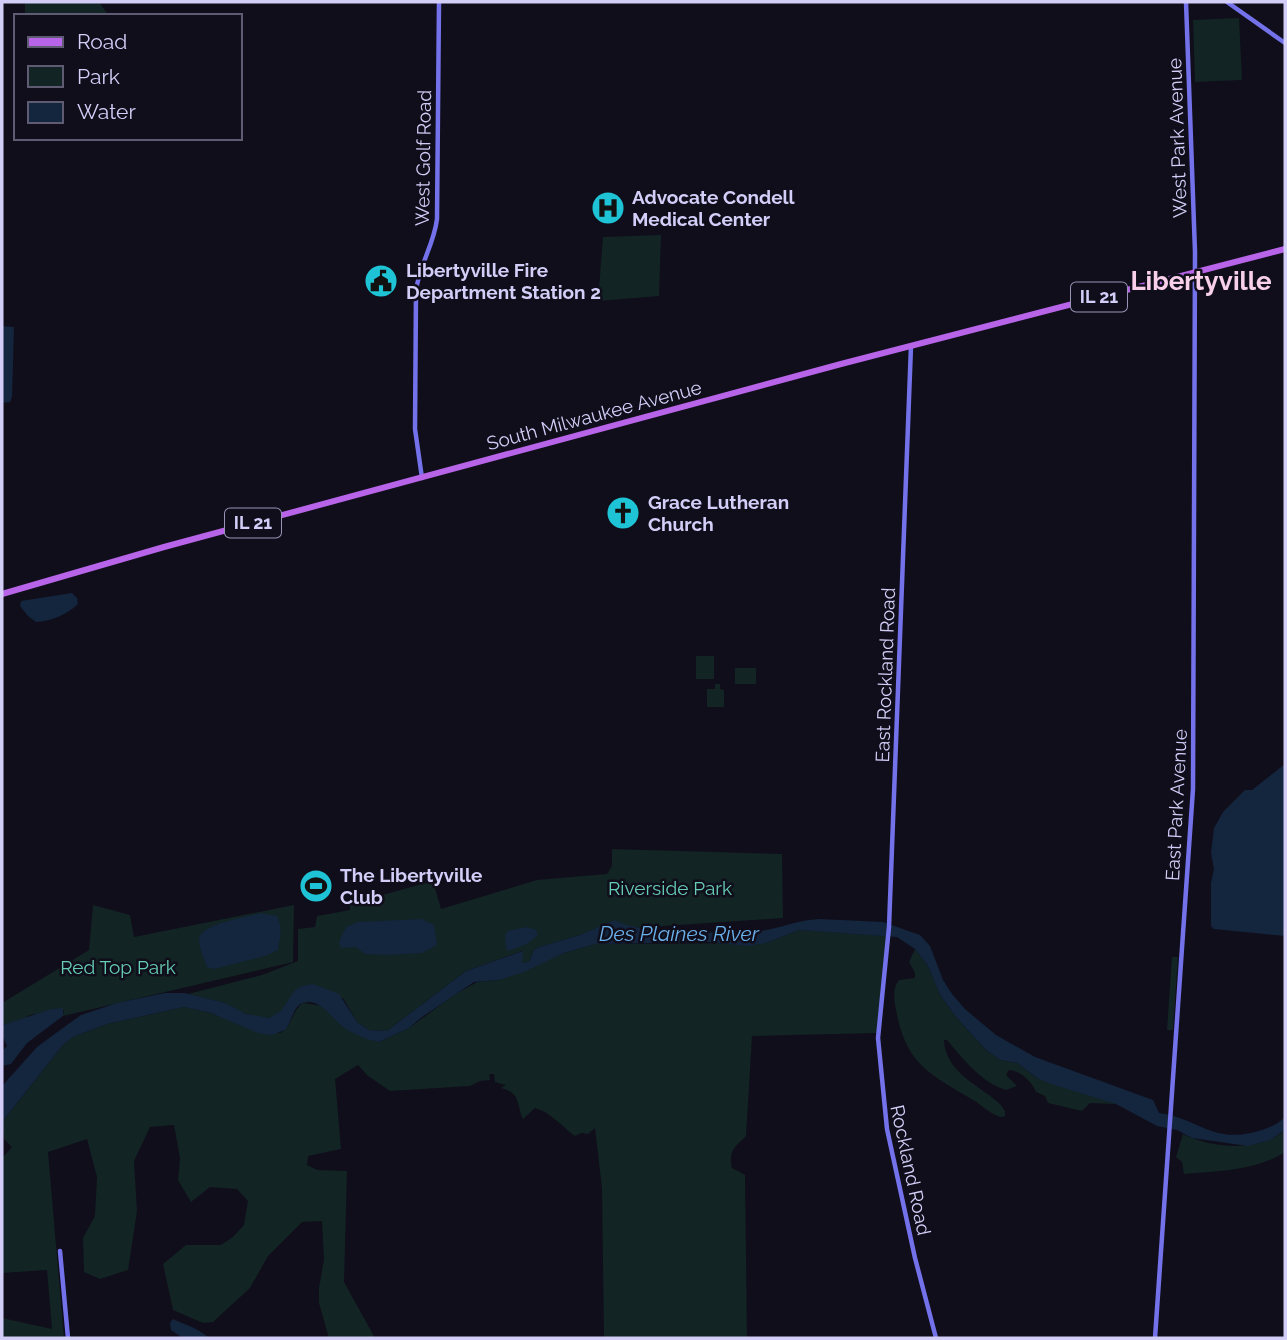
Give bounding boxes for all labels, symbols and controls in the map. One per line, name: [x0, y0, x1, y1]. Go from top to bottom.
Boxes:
legend: [14, 14, 242, 140]
text: Road: [77, 29, 127, 54]
street label: West Park Avenue: [1163, 58, 1191, 218]
text: Park: [77, 64, 120, 89]
street label: West Golf Road: [411, 90, 435, 226]
text: Water: [77, 99, 136, 124]
place label: Advocate Condell Medical Center: [632, 186, 796, 230]
hospital icon: Advocate Condell Medical Center: [589, 189, 627, 227]
place label: Libertyville Fire Department Station 2: [406, 259, 601, 303]
public building icon: Libertyville Fire Department Station 2: [362, 262, 400, 300]
district label: Libertyville: [1130, 266, 1272, 296]
road number: IL 21: [1071, 282, 1127, 312]
street label: South Milwaukee Avenue: [484, 376, 704, 454]
place label: Grace Lutheran Church: [648, 491, 789, 535]
church icon: Grace Lutheran Church: [604, 494, 642, 532]
road number: IL 21: [225, 508, 281, 538]
street label: East Rockland Road: [871, 587, 899, 763]
street label: East Park Avenue: [1161, 729, 1191, 881]
place label: The Libertyville Club: [340, 864, 482, 908]
sports icon: The Libertyville Club: [297, 867, 335, 905]
park label: Riverside Park: [608, 877, 732, 899]
water label: Des Plaines River: [599, 921, 760, 946]
park label: Red Top Park: [60, 956, 176, 978]
street label: Rockland Road: [886, 1103, 936, 1237]

